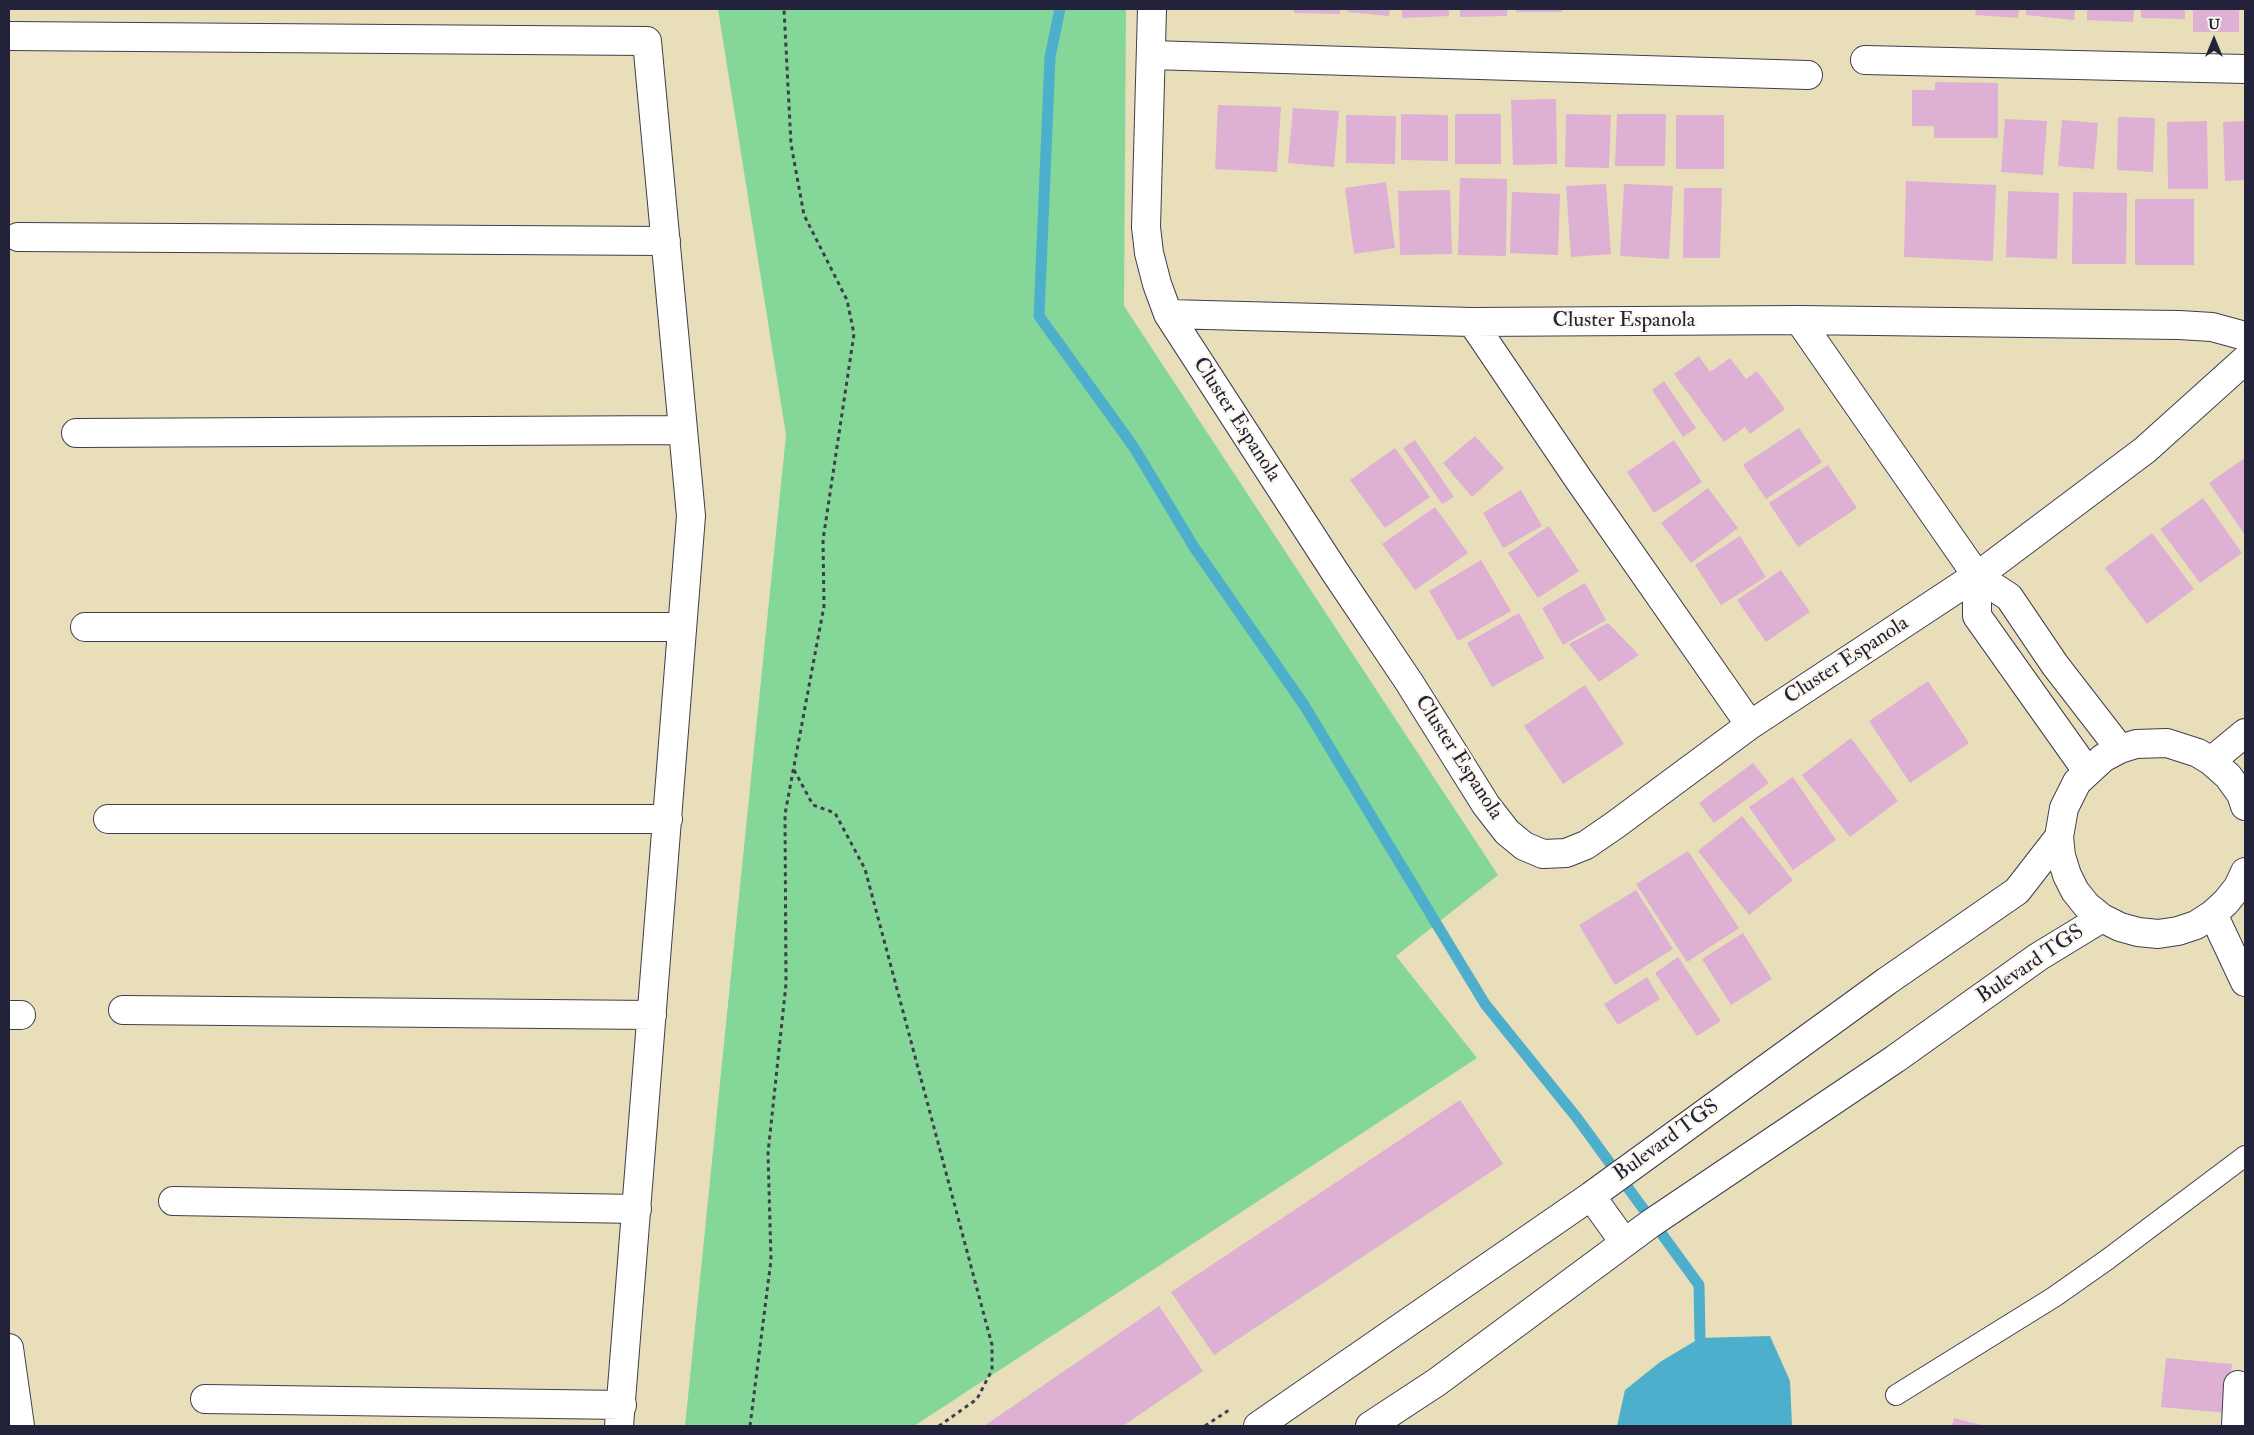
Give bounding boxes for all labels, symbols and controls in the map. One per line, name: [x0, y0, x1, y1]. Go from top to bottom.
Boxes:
north arrow: [2189, 15, 2239, 65]
text: U: [2208, 16, 2220, 33]
street label: Cluster Espanola: [1553, 308, 1695, 334]
street label: Cluster Espanola: [1187, 353, 1285, 487]
street label: Cluster Espanola: [1780, 612, 1914, 710]
street label: Cluster Espanola: [1409, 691, 1507, 825]
street label: Bulevard TGS: [1973, 920, 2089, 1010]
street label: Bulevard TGS: [1610, 1094, 1724, 1188]

